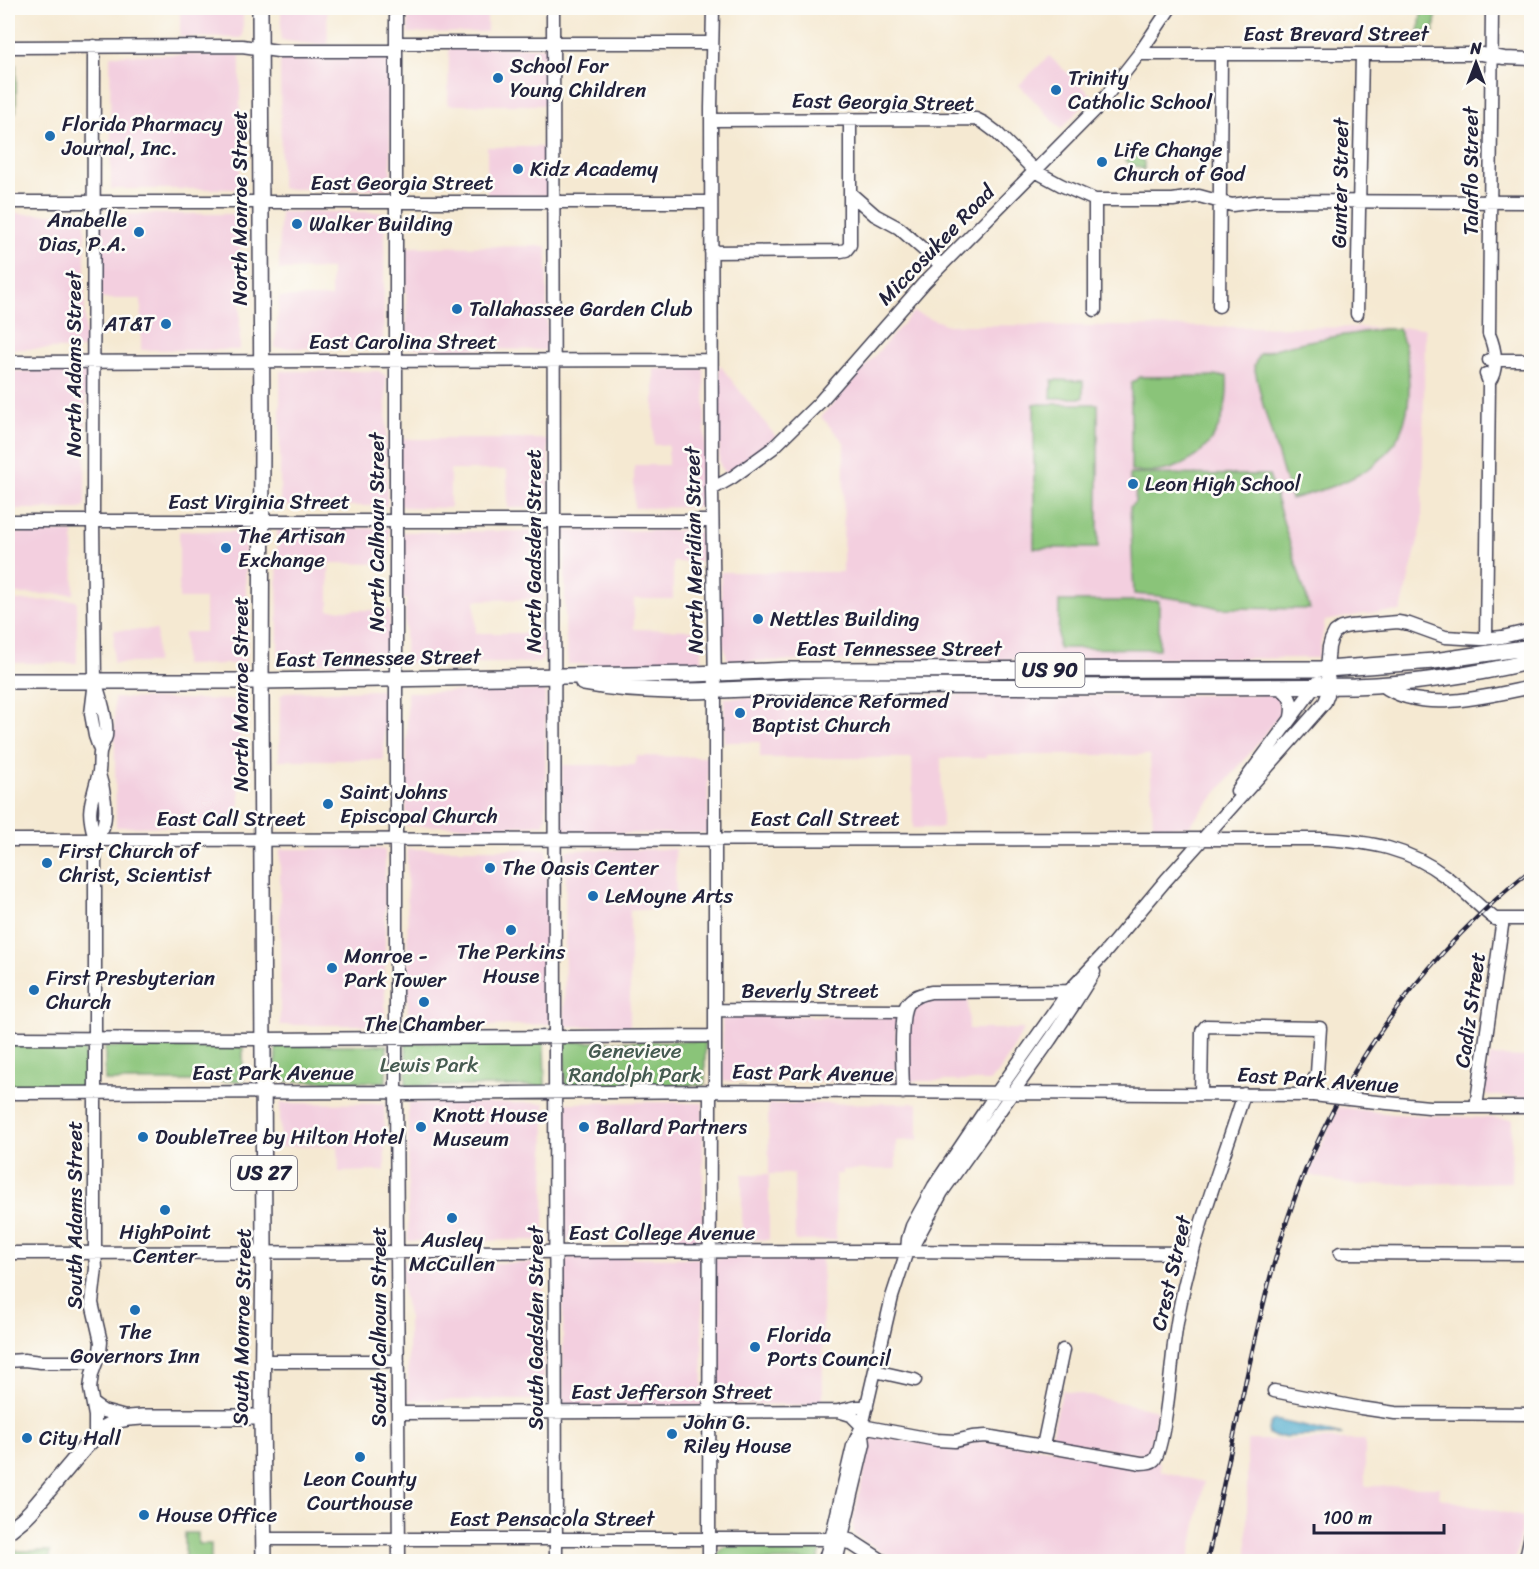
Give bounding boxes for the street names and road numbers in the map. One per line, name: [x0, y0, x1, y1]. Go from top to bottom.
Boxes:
street label: East Brevard Street: [1243, 15, 1430, 53]
street label: East Georgia Street: [791, 81, 975, 123]
street label: Talaflo Street: [1452, 105, 1490, 235]
street label: North Monroe Street: [221, 110, 259, 306]
street label: Gunter Street: [1320, 116, 1360, 248]
street label: East Georgia Street: [311, 164, 493, 202]
street label: Miccosukee Road: [868, 174, 1006, 315]
street label: North Adams Street: [55, 269, 93, 457]
street label: East Carolina Street: [309, 323, 497, 361]
street label: North Calhoun Street: [358, 431, 396, 631]
street label: North Meridian Street: [673, 445, 715, 654]
street label: North Gadsden Street: [515, 449, 553, 653]
street label: East Virginia Street: [168, 483, 350, 521]
street label: North Monroe Street: [222, 596, 260, 792]
street label: East Tennessee Street: [796, 630, 1003, 668]
street label: East Tennessee Street: [275, 637, 483, 679]
road number: US 90: [1016, 653, 1084, 687]
street label: East Call Street: [156, 800, 306, 838]
street label: East Call Street: [750, 800, 900, 838]
street label: Cadiz Street: [1443, 950, 1497, 1070]
street label: Beverly Street: [741, 972, 879, 1010]
street label: East Park Avenue: [732, 1053, 895, 1093]
street label: East Park Avenue: [192, 1054, 354, 1092]
street label: East Park Avenue: [1236, 1055, 1400, 1105]
street label: South Adams Street: [56, 1121, 94, 1309]
road number: US 27: [231, 1156, 297, 1190]
street label: Crest Street: [1139, 1210, 1203, 1334]
street label: East College Avenue: [569, 1214, 756, 1252]
street label: South Gadsden Street: [517, 1224, 555, 1430]
street label: South Calhoun Street: [360, 1227, 398, 1427]
street label: South Monroe Street: [221, 1228, 263, 1426]
street label: East Jefferson Street: [571, 1373, 773, 1411]
street label: East Pensacola Street: [449, 1500, 656, 1538]

